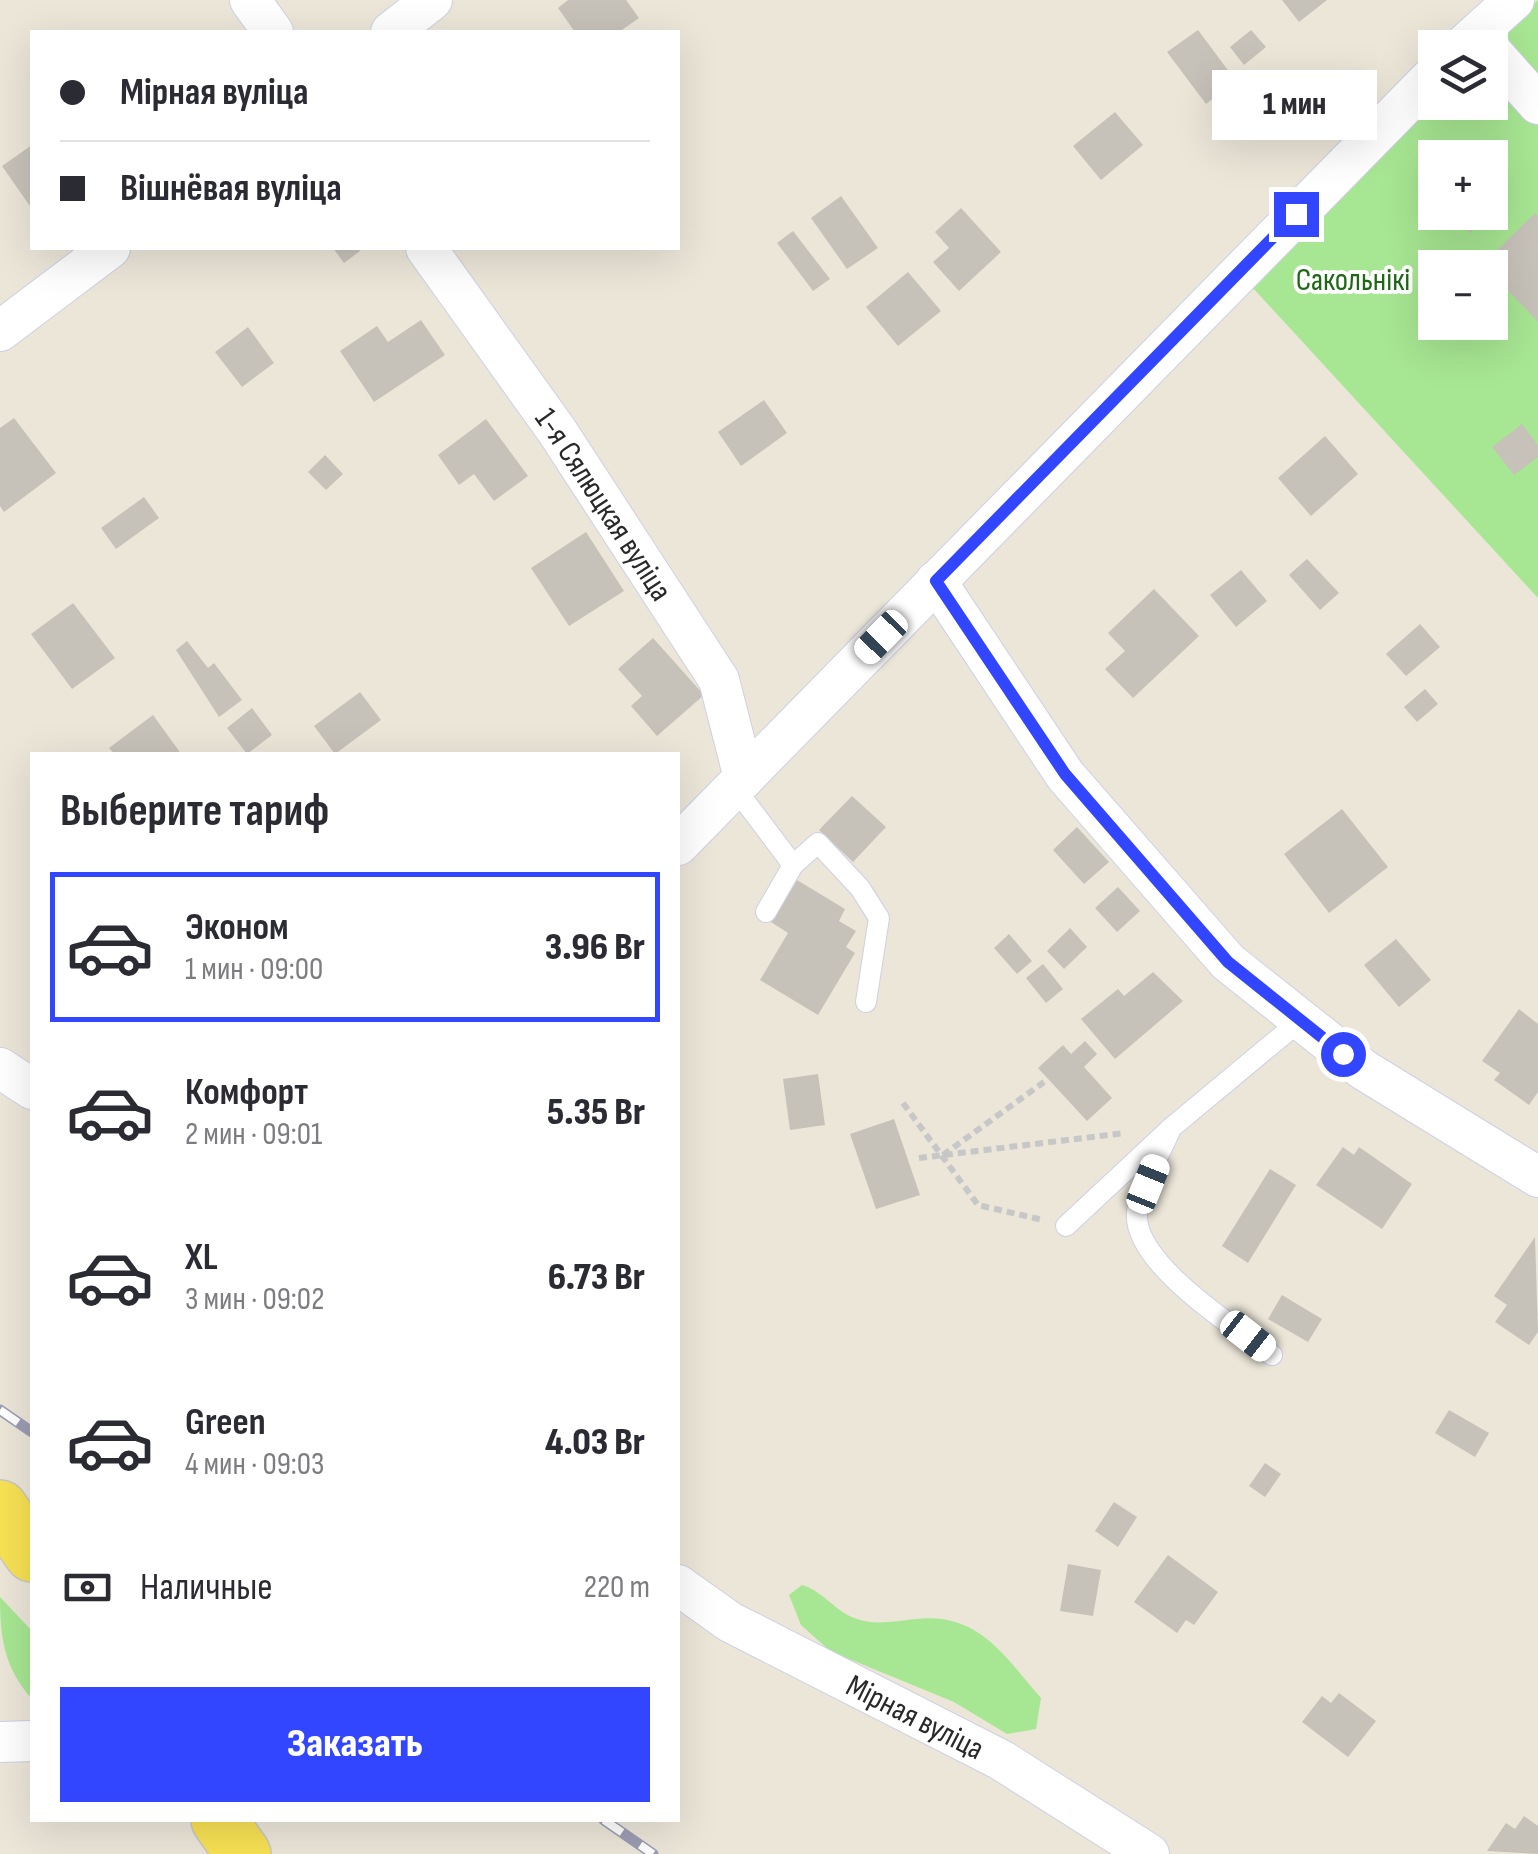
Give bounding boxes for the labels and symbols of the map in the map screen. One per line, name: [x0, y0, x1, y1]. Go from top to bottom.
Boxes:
callout: 1 мин: [1214, 69, 1378, 139]
route end: [1274, 192, 1319, 237]
park label: Сакольнікі: [1296, 261, 1410, 300]
street label: 1-я Сялюцкая вуліца: [526, 401, 680, 609]
car: [849, 605, 913, 669]
route start: [1321, 1032, 1366, 1077]
car: [1123, 1151, 1173, 1217]
car: [1215, 1306, 1281, 1366]
street label: Мірная вуліца: [839, 1667, 990, 1769]

